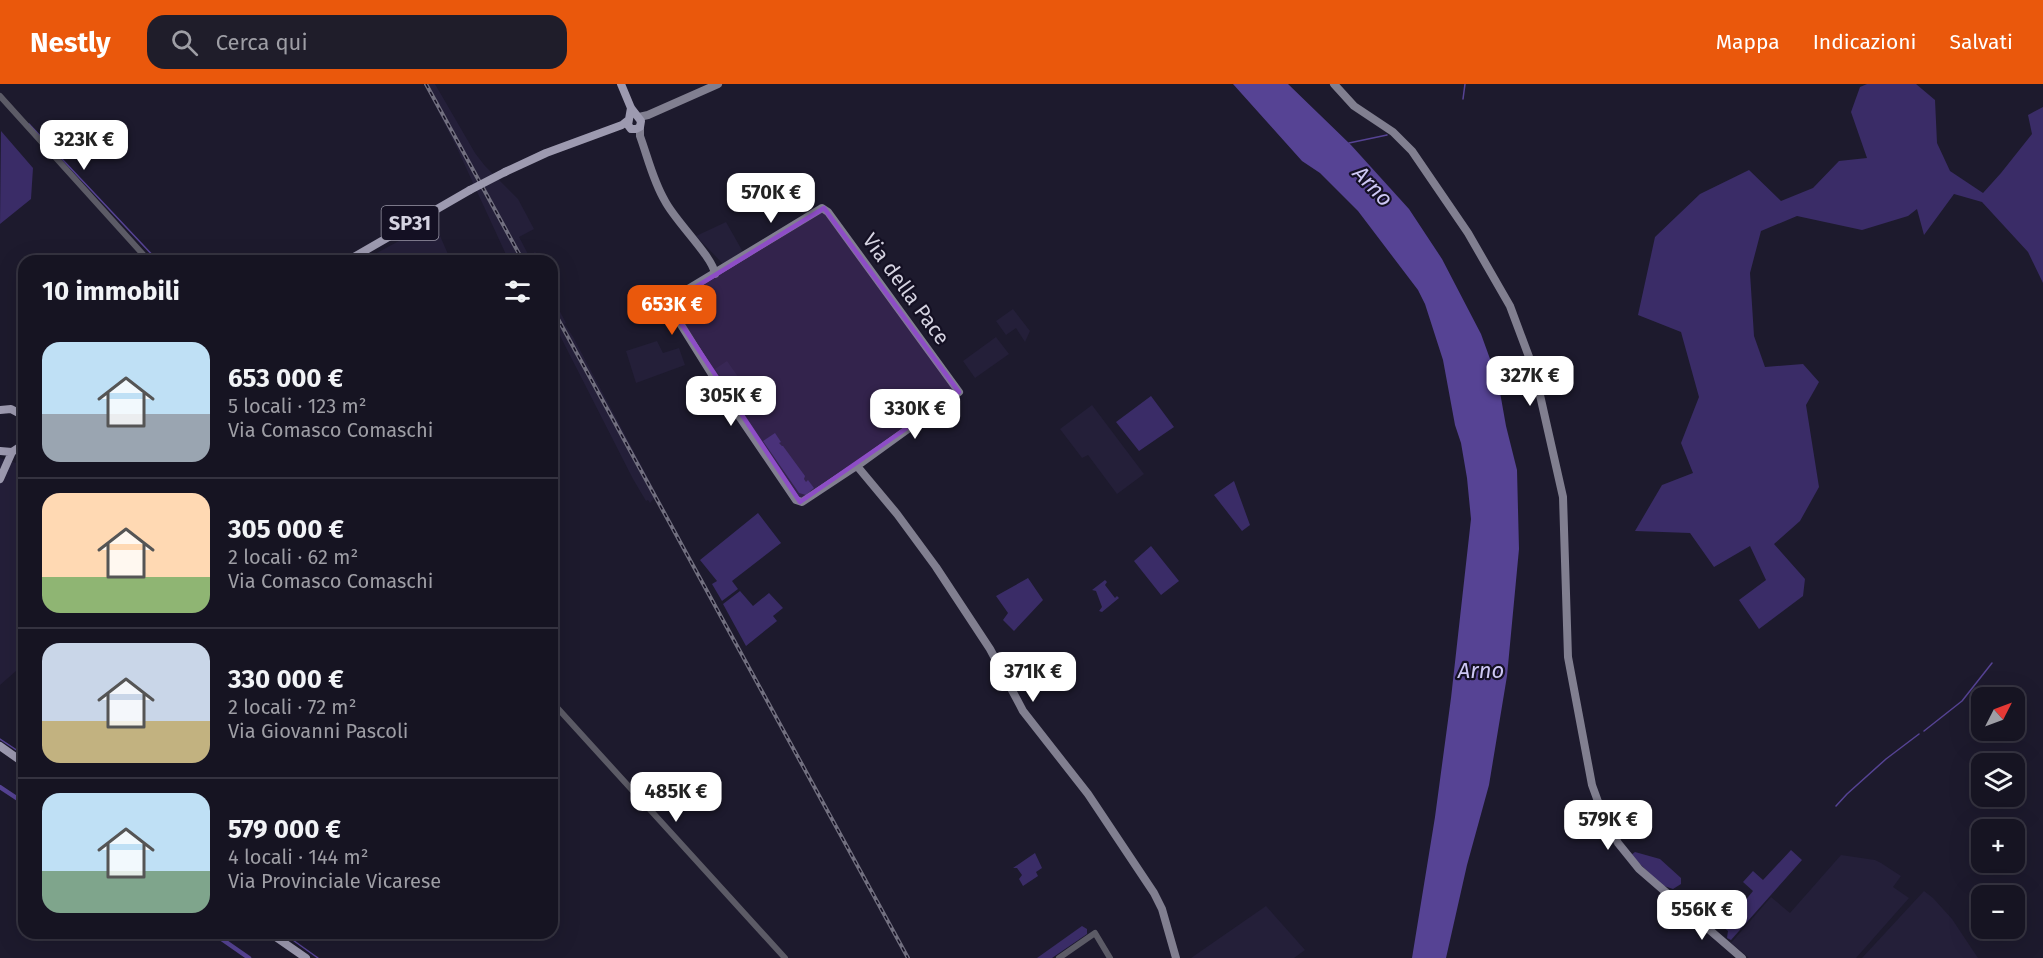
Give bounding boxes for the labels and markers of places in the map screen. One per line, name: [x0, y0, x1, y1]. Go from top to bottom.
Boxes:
pin: 323K €: [35, 120, 133, 171]
pin: 570K €: [722, 173, 820, 224]
pin: 653K €: [623, 285, 721, 336]
pin: 327K €: [1481, 356, 1579, 407]
pin: 305K €: [682, 376, 780, 427]
pin: 330K €: [866, 389, 964, 440]
pin: 371K €: [984, 652, 1082, 703]
pin: 485K €: [627, 772, 725, 823]
pin: 579K €: [1559, 800, 1657, 851]
pin: 556K €: [1653, 890, 1751, 941]

